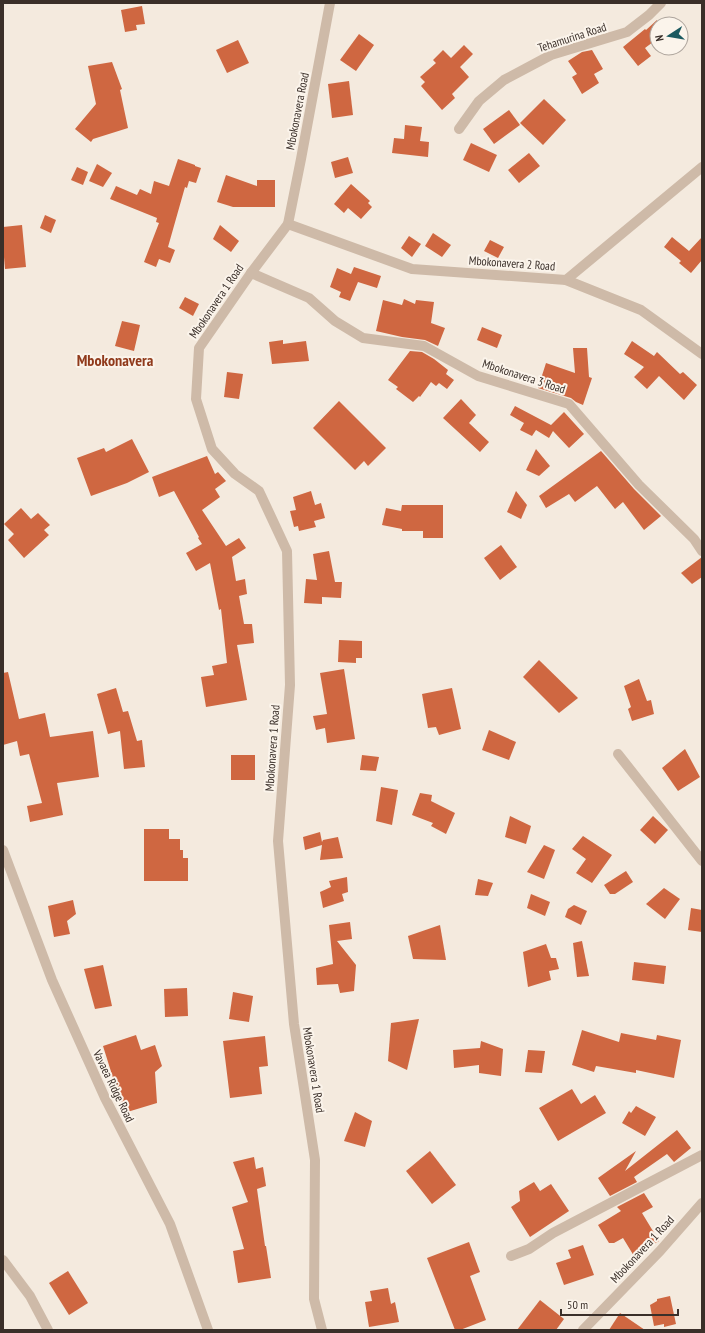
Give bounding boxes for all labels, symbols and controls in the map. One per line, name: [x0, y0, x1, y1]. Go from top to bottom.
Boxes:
north arrow: [649, 16, 689, 56]
street label: Tehamurina Road: [536, 19, 608, 55]
text: N: [652, 34, 667, 42]
street label: Mbokonavera Road: [282, 71, 312, 151]
street label: Mbokonavera 2 Road: [468, 253, 556, 273]
street label: Mbokonavera 1 Road: [186, 261, 246, 341]
district label: Mbokonavera: [77, 350, 154, 370]
street label: Mbokonavera 3 Road: [481, 356, 567, 396]
street label: Mbokonavera 1 Road: [262, 704, 282, 792]
street label: Mbokonavera 1 Road: [300, 1026, 328, 1114]
street label: Vavaea Ridge Road: [90, 1047, 138, 1124]
street label: Mbokonavera 1 Road: [607, 1212, 677, 1286]
scale bar: [561, 1291, 678, 1317]
text: 50 m: [567, 1297, 588, 1312]

